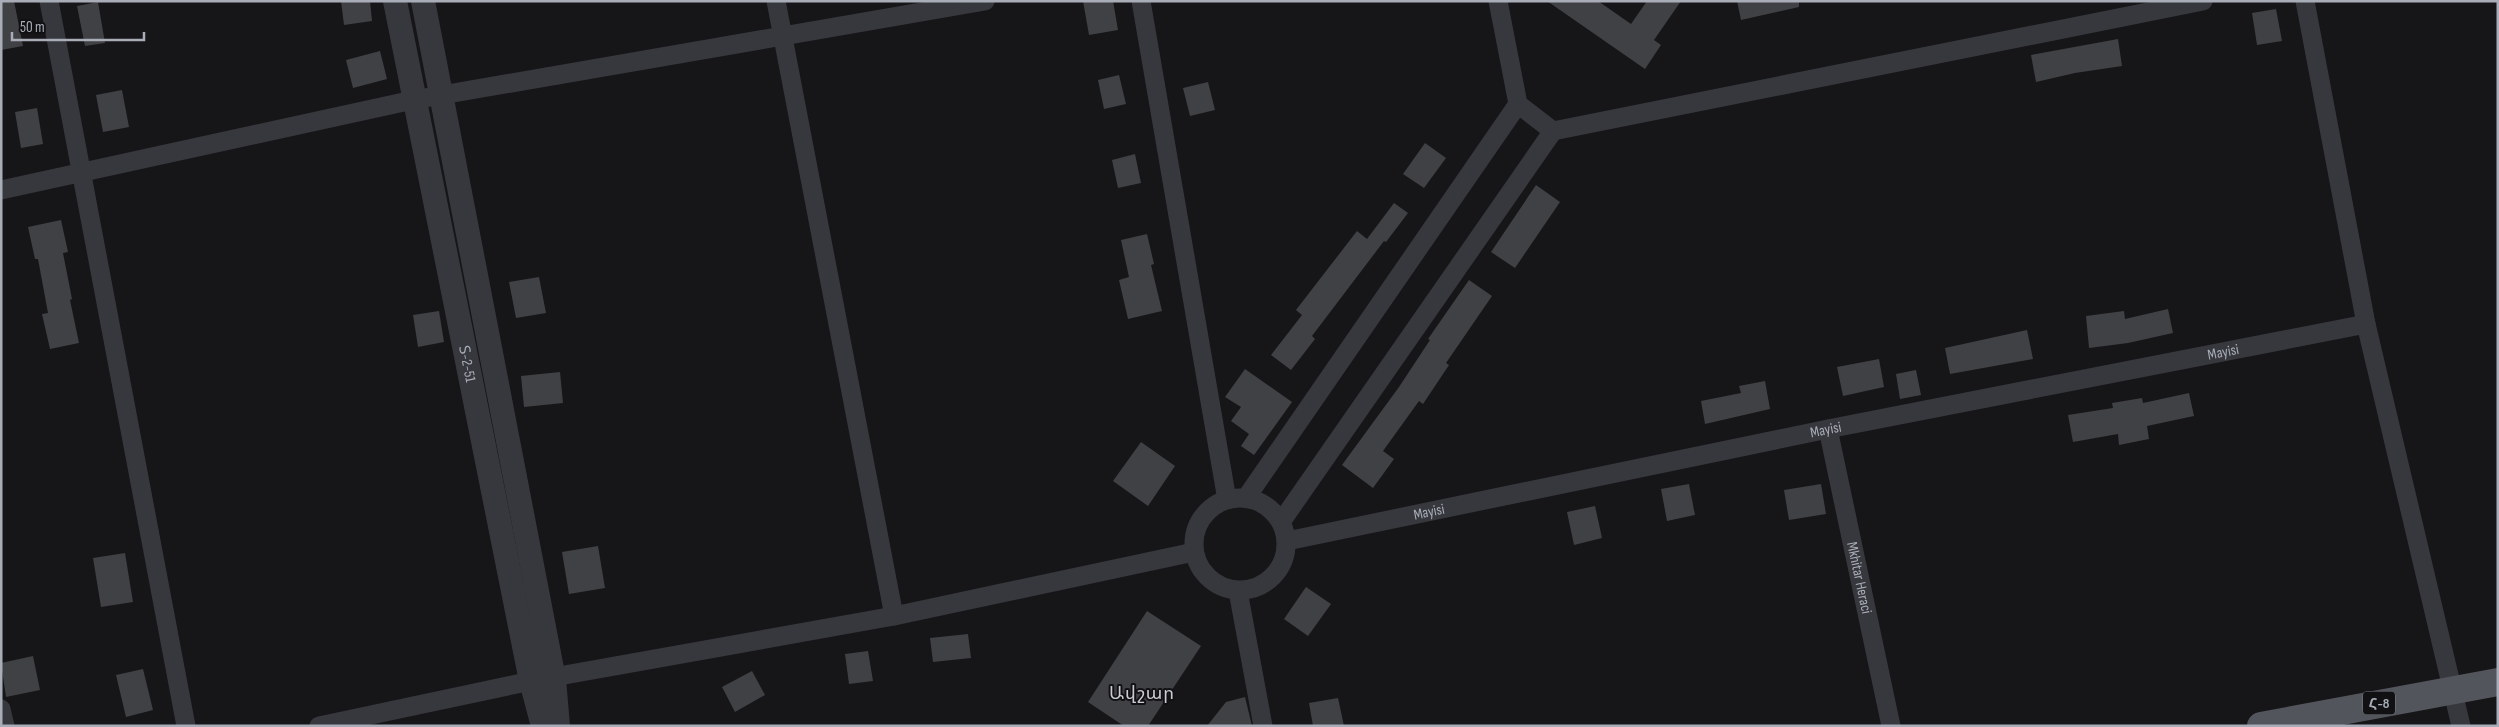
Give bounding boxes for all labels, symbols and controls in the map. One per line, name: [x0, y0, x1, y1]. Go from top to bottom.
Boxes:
scale bar: [12, 10, 145, 42]
text: 50 m: [20, 18, 45, 37]
street label: Mayisi: [2206, 340, 2241, 365]
street label: Տ-2-51: [454, 344, 480, 385]
street label: Mayisi: [1808, 418, 1843, 442]
street label: Mayisi: [1412, 500, 1447, 525]
street label: Mkhitar Heraci: [1842, 540, 1876, 616]
district label: Ավշար: [1109, 683, 1175, 704]
road number: Հ-8: [2363, 691, 2395, 714]

